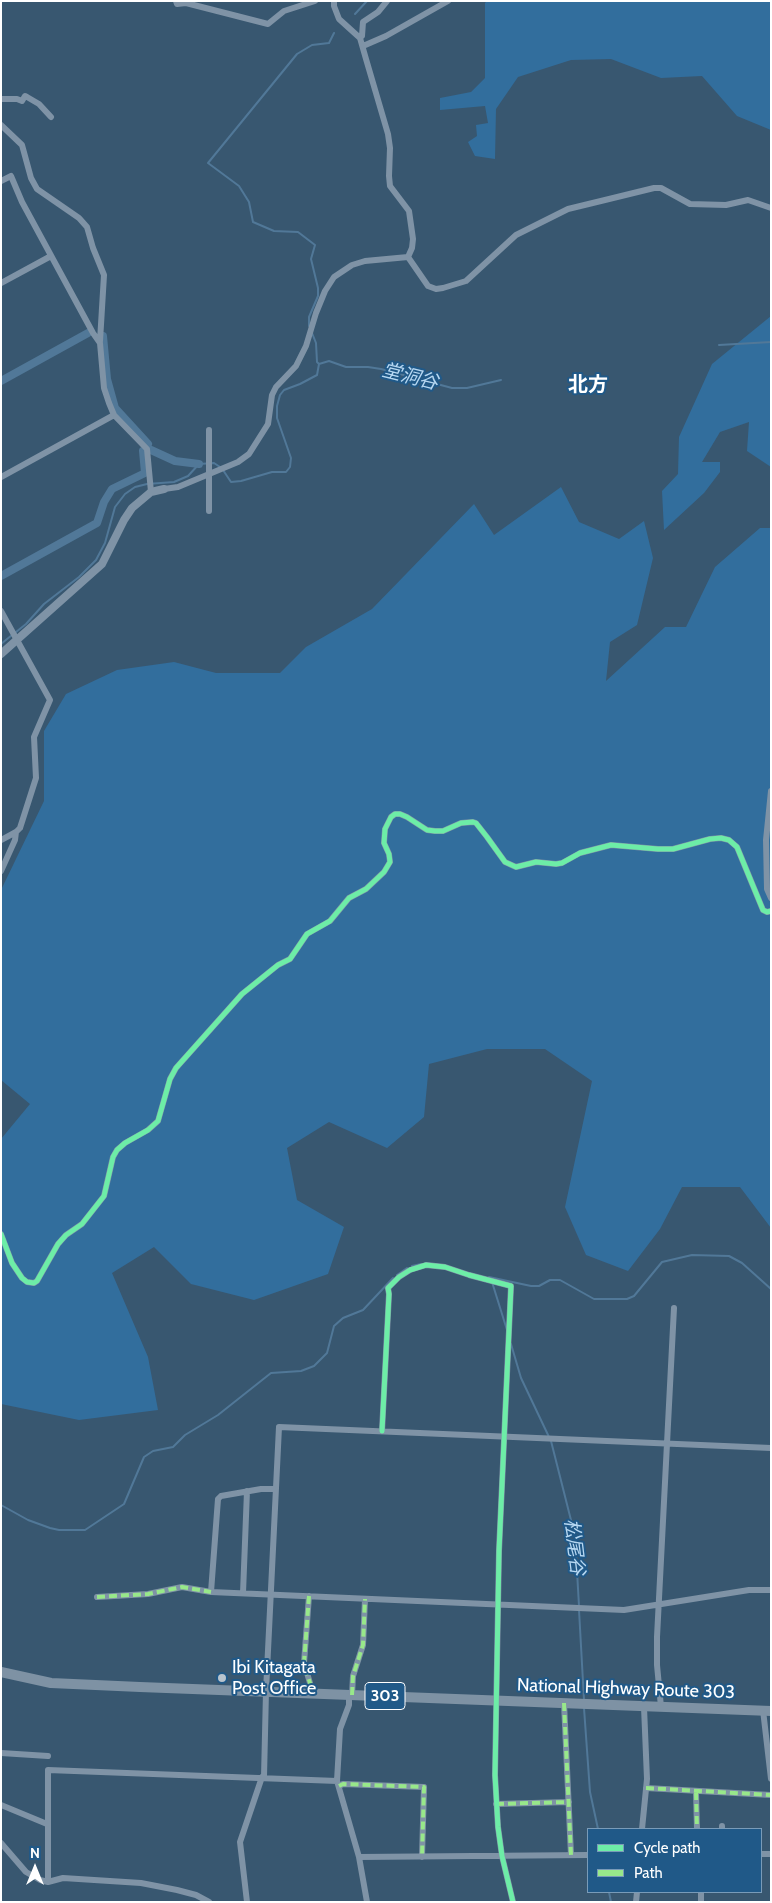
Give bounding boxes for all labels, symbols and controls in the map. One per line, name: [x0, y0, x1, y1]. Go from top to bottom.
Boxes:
water label: 堂洞谷: [380, 359, 440, 395]
district label: 北方: [568, 373, 608, 397]
water label: 松尾谷: [559, 1517, 589, 1577]
place label: Ibi Kitagata Post Office: [232, 1657, 316, 1700]
marker: Ibi Kitagata Post Office: [216, 1672, 228, 1684]
street label: National Highway Route 303: [517, 1674, 735, 1704]
road number: 303: [365, 1682, 405, 1710]
legend: [587, 1828, 762, 1893]
text: Cycle path: [634, 1839, 700, 1857]
north arrow: [10, 1843, 60, 1893]
text: N: [30, 1844, 40, 1862]
text: Path: [634, 1864, 663, 1882]

